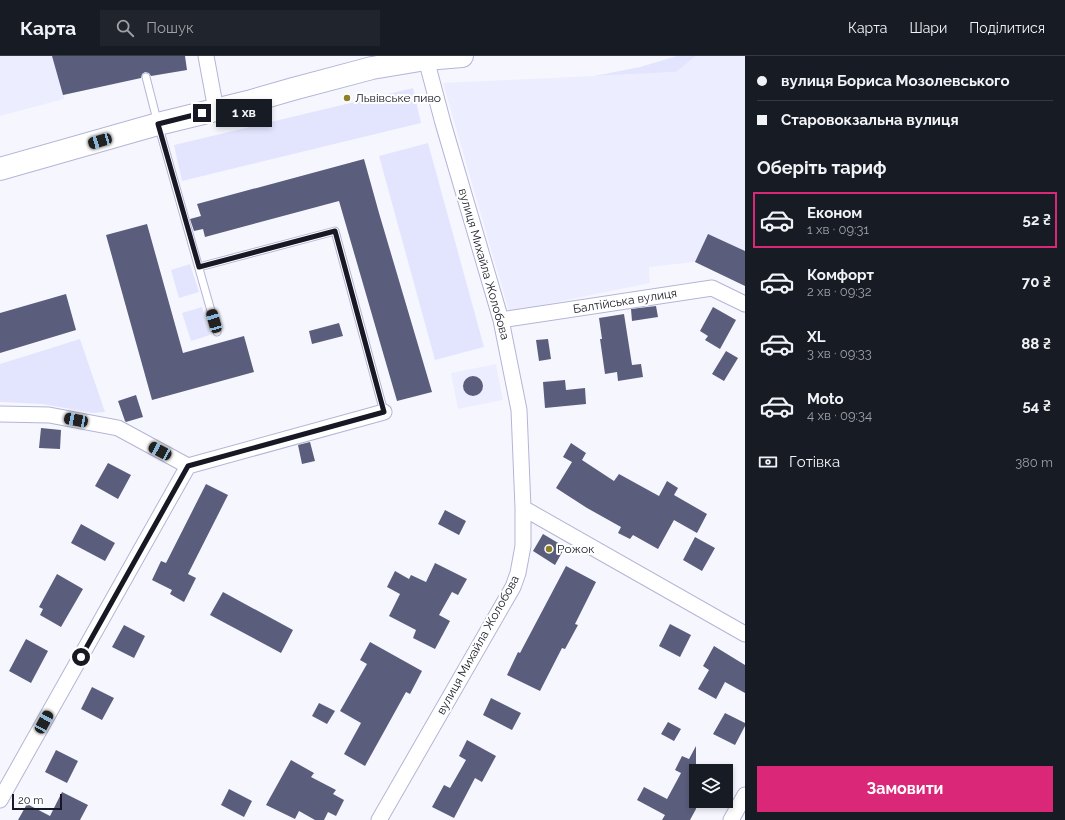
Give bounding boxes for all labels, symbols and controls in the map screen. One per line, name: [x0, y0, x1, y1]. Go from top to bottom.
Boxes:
search box: [100, 10, 380, 46]
text: Карта: [20, 17, 76, 39]
icon: search: [114, 17, 136, 39]
text: Пошук: [146, 19, 194, 37]
text: Карта: [848, 20, 887, 36]
text: Шари: [909, 20, 947, 36]
text: Поділитися: [969, 20, 1045, 36]
text: вулиця Бориса Мозолевського: [781, 72, 1010, 90]
place label: Львівське пиво: [355, 91, 441, 105]
marker: Львівське пиво: [342, 93, 352, 103]
callout: 1 хв: [216, 99, 272, 127]
route end: [193, 104, 211, 122]
text: 1 хв: [232, 105, 256, 120]
text: Старовокзальна вулиця: [781, 111, 959, 129]
car: [87, 132, 113, 150]
text: Оберіть тариф: [757, 157, 887, 178]
street label: вулиця Михайла Жолобова: [456, 187, 512, 341]
icon: car: [759, 202, 795, 238]
text: Економ: [807, 204, 862, 222]
text: 52 ₴: [1023, 211, 1051, 229]
text: 1 хв · 09:31: [807, 222, 869, 237]
icon: car: [759, 264, 795, 300]
text: Комфорт: [807, 266, 874, 284]
text: 70 ₴: [1022, 273, 1051, 291]
text: 2 хв · 09:32: [807, 284, 871, 299]
street label: Балтійська вулиця: [572, 286, 678, 316]
car: [205, 308, 223, 334]
icon: car: [759, 326, 795, 362]
text: XL: [807, 328, 825, 346]
text: 88 ₴: [1021, 335, 1051, 353]
text: 3 хв · 09:33: [807, 346, 872, 361]
icon: car: [759, 388, 795, 424]
text: Moto: [807, 390, 844, 408]
text: 54 ₴: [1023, 397, 1051, 415]
text: 4 хв · 09:34: [807, 408, 872, 423]
car: [63, 412, 89, 428]
car: [147, 440, 173, 462]
icon: cash: [757, 451, 779, 473]
text: Готівка: [789, 453, 840, 471]
text: 380 m: [1015, 455, 1053, 470]
place label: Рожок: [557, 542, 594, 556]
marker: Рожок: [544, 544, 554, 554]
street label: вулиця Михайла Жолобова: [434, 573, 522, 717]
route start: [72, 648, 90, 666]
car: [33, 709, 55, 735]
map controls: [689, 764, 733, 808]
button: layers: [689, 764, 733, 808]
button: Замовити: [757, 766, 1053, 812]
scale bar: [12, 792, 62, 811]
text: 20 m: [18, 794, 43, 807]

